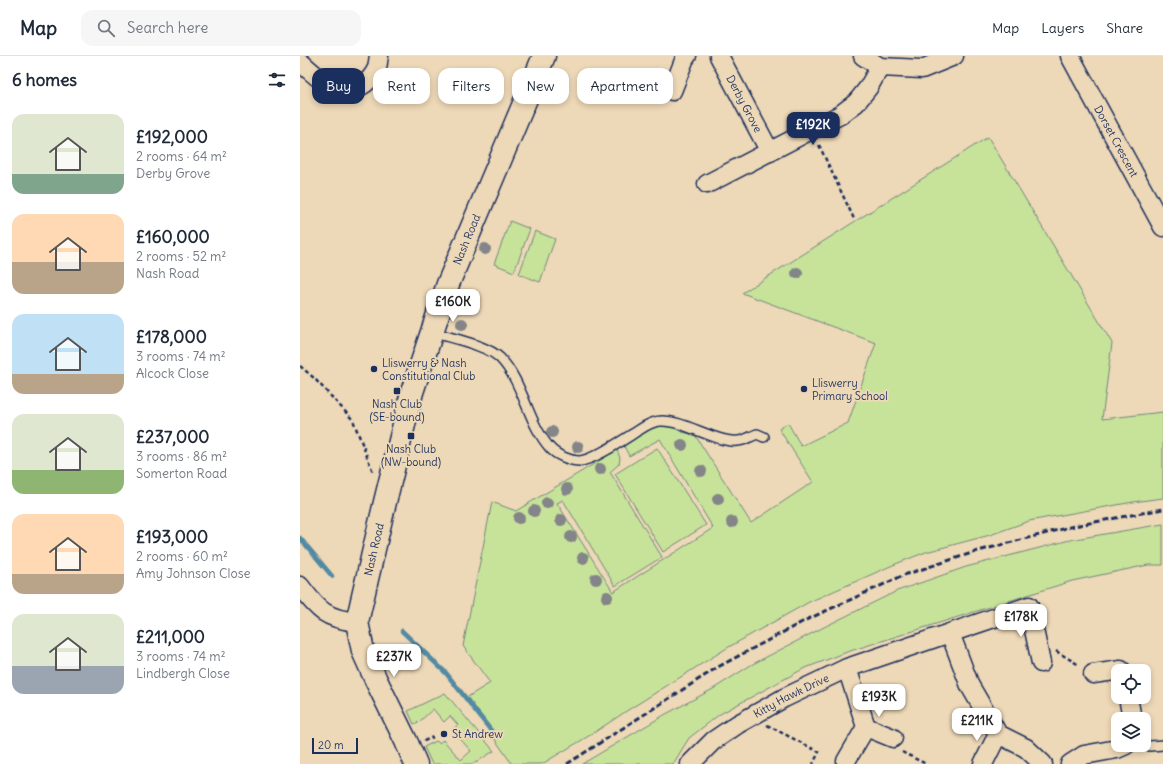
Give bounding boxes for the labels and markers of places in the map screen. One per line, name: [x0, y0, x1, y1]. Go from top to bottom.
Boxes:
pin: £192K: [785, 112, 841, 146]
pin: £160K: [425, 289, 481, 323]
place label: Lliswerry & Nash Constitutional Club: [382, 356, 475, 383]
marker: Lliswerry & Nash Constitutional Club: [369, 364, 379, 374]
place label: Lliswerry Primary School: [812, 376, 888, 403]
marker: Lliswerry Primary School: [799, 384, 809, 394]
marker: Nash Club (SE-bound): [392, 386, 402, 396]
place label: Nash Club (SE-bound): [369, 397, 425, 424]
marker: Nash Club (NW-bound): [406, 431, 416, 441]
place label: Nash Club (NW-bound): [381, 442, 441, 469]
pin: £178K: [993, 604, 1049, 638]
pin: £237K: [366, 644, 422, 678]
pin: £193K: [851, 684, 907, 718]
pin: £211K: [949, 708, 1005, 742]
place label: St Andrew: [452, 727, 503, 741]
marker: St Andrew: [439, 729, 449, 739]

